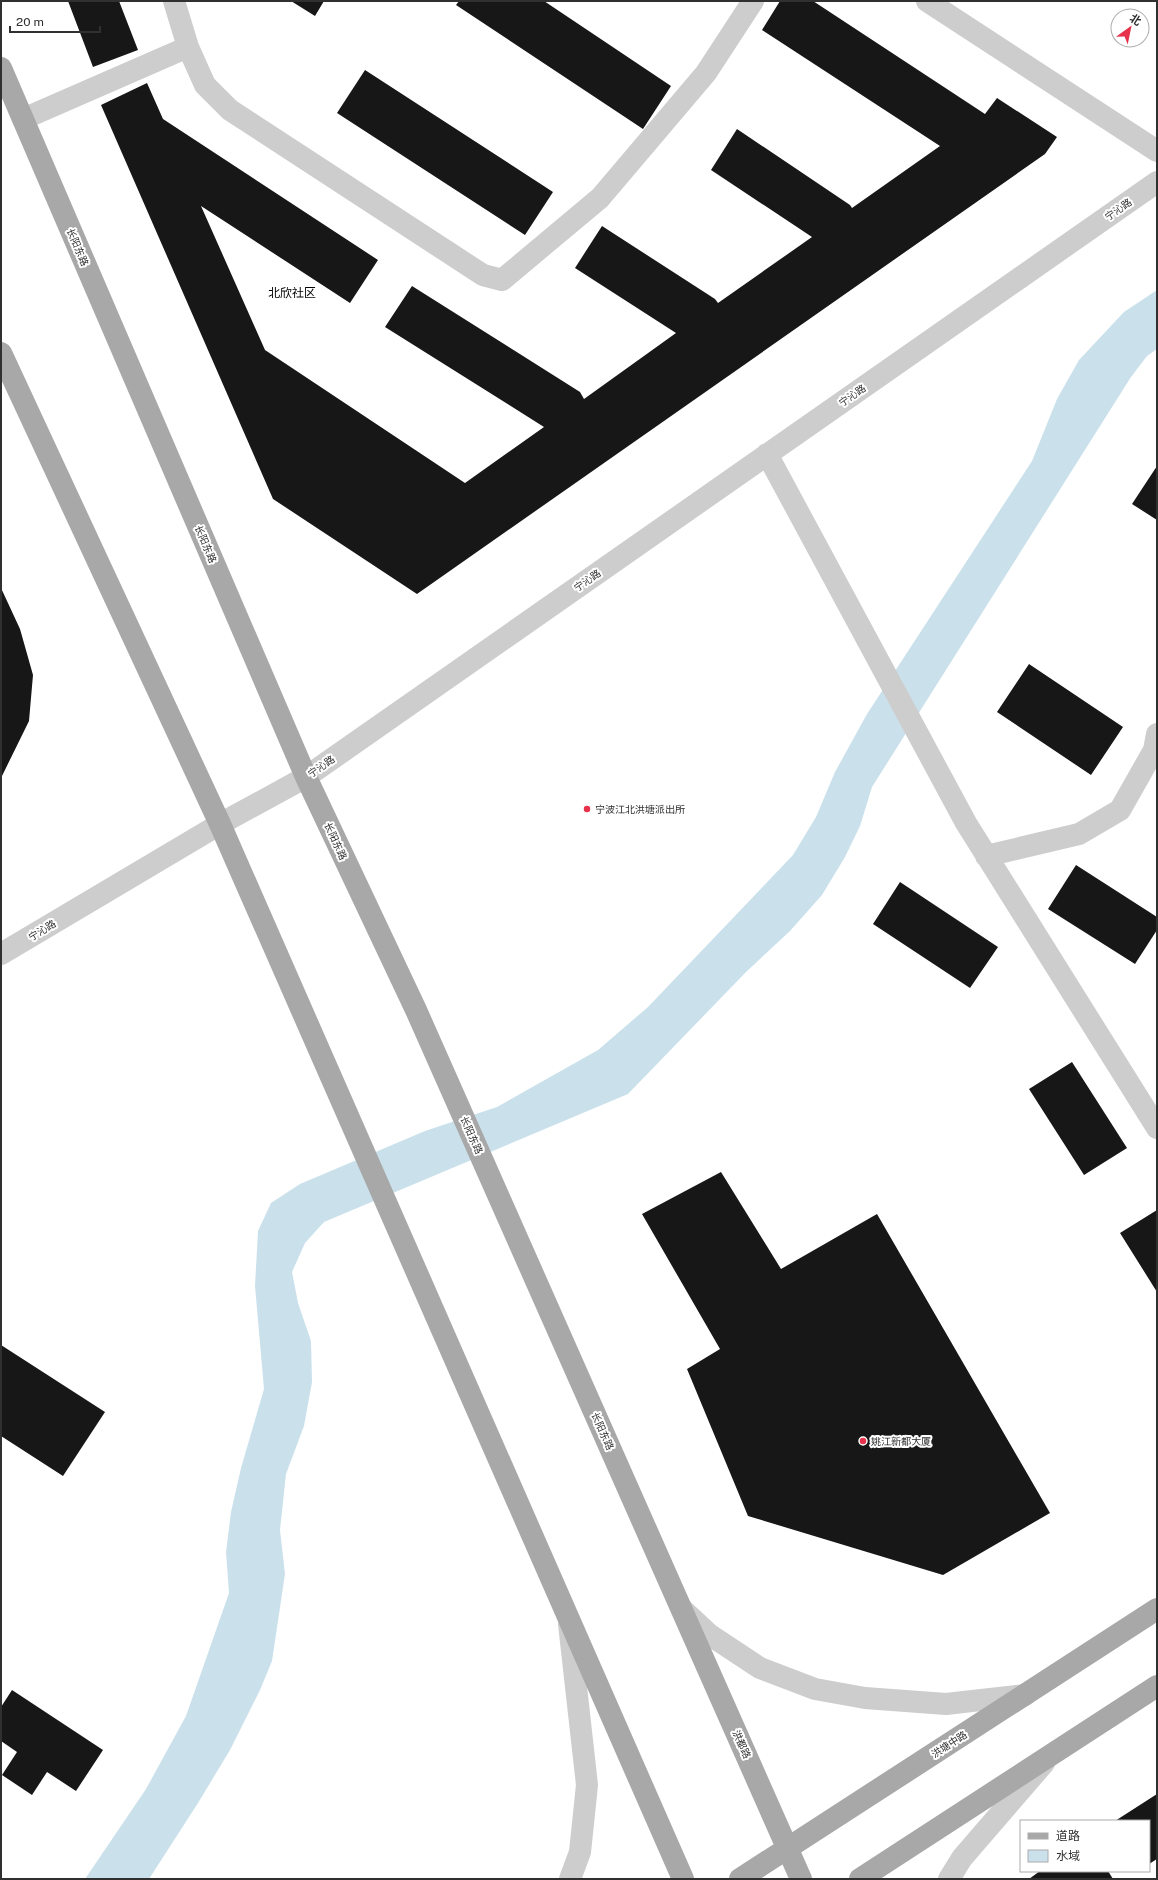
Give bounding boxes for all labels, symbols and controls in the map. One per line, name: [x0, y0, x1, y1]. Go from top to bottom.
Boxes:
scale bar: [10, 8, 100, 34]
north arrow: [1110, 8, 1150, 48]
text: 北: [1128, 12, 1143, 28]
text: 20 m: [16, 15, 44, 29]
street label: 宁沁路: [1102, 195, 1134, 223]
street label: 长阳东路: [65, 226, 91, 268]
district label: 北欣社区: [268, 286, 316, 300]
street label: 宁沁路: [836, 381, 868, 409]
street label: 长阳东路: [193, 523, 219, 565]
street label: 宁沁路: [571, 566, 603, 594]
street label: 宁沁路: [305, 752, 337, 780]
place label: 宁波江北洪塘派出所: [595, 803, 685, 815]
marker: 宁波江北洪塘派出所: [582, 804, 592, 814]
street label: 长阳东路: [322, 820, 350, 862]
street label: 宁沁路: [26, 917, 58, 943]
street label: 长阳东路: [458, 1114, 486, 1156]
street label: 长阳东路: [589, 1410, 617, 1452]
place label: 姚江新都大厦: [871, 1435, 931, 1447]
marker: 姚江新都大厦: [858, 1436, 868, 1446]
street label: 洪都路: [730, 1728, 754, 1760]
street label: 洪塘中路: [929, 1728, 969, 1760]
legend: [1020, 1820, 1150, 1872]
text: 道路: [1056, 1829, 1080, 1843]
text: 水域: [1056, 1849, 1080, 1863]

